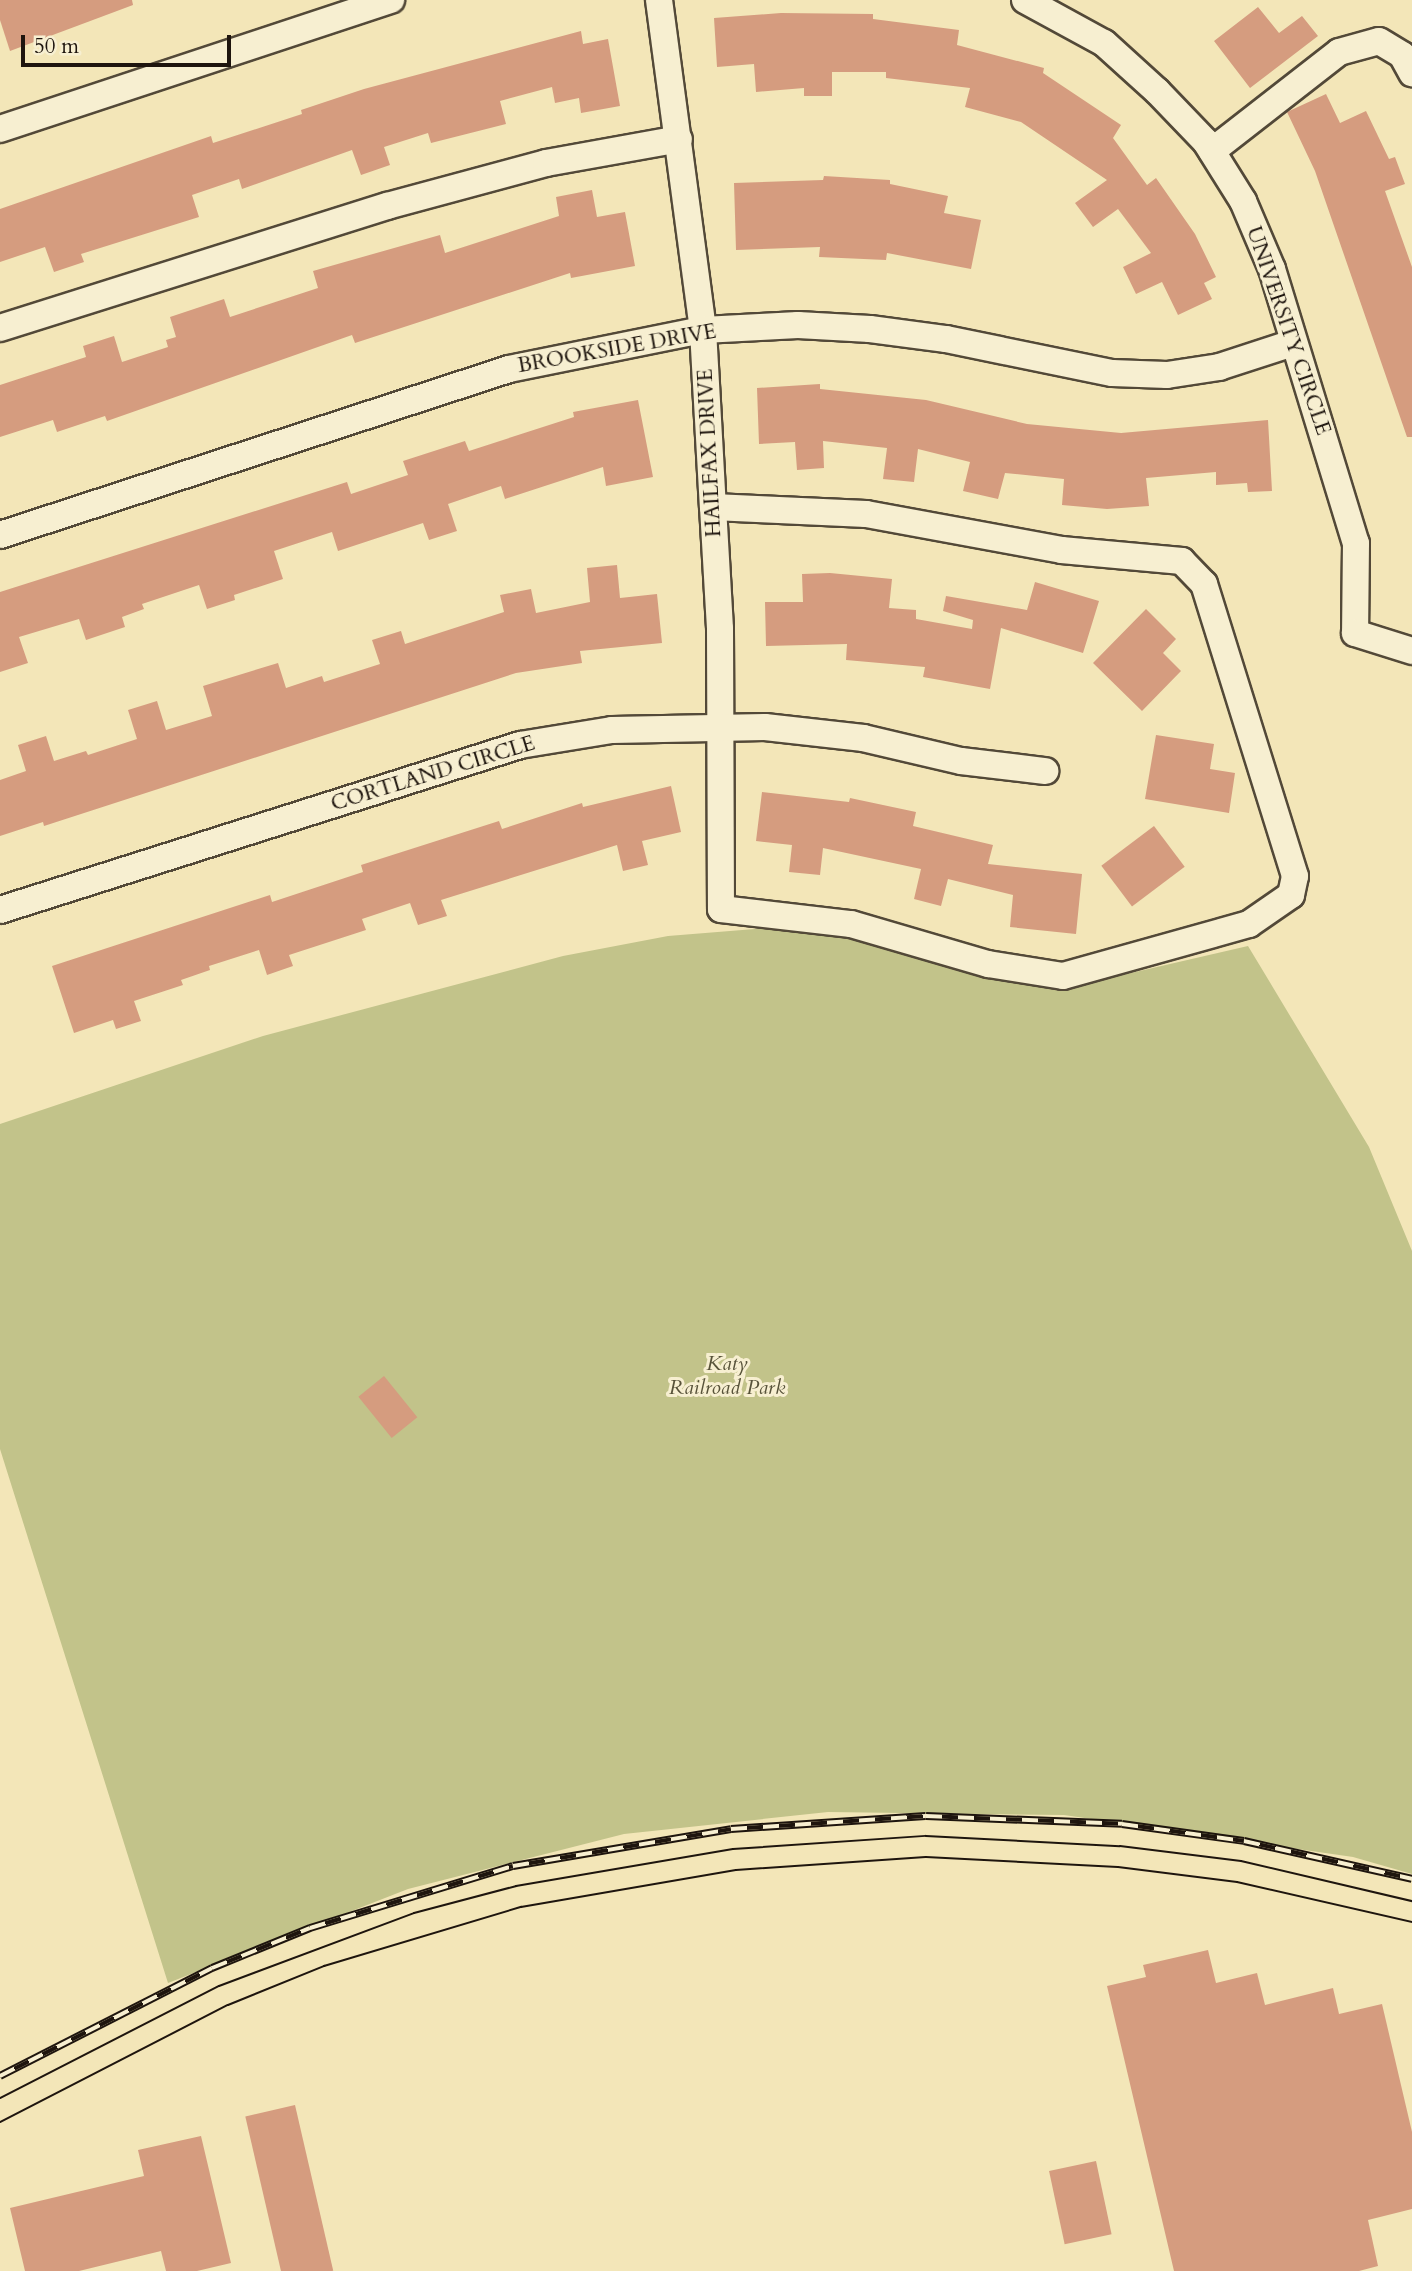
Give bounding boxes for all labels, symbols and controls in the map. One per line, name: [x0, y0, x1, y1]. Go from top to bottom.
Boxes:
scale bar: [24, 21, 234, 65]
text: 50 m: [34, 32, 79, 61]
street label: UNIVERSITY CIRCLE: [1240, 223, 1336, 439]
street label: BROOKSIDE DRIVE: [516, 319, 718, 379]
street label: HAILFAX DRIVE: [693, 368, 727, 538]
street label: CORTLAND CIRCLE: [328, 731, 538, 817]
park label: Katy Railroad Park: [669, 1351, 785, 1401]

